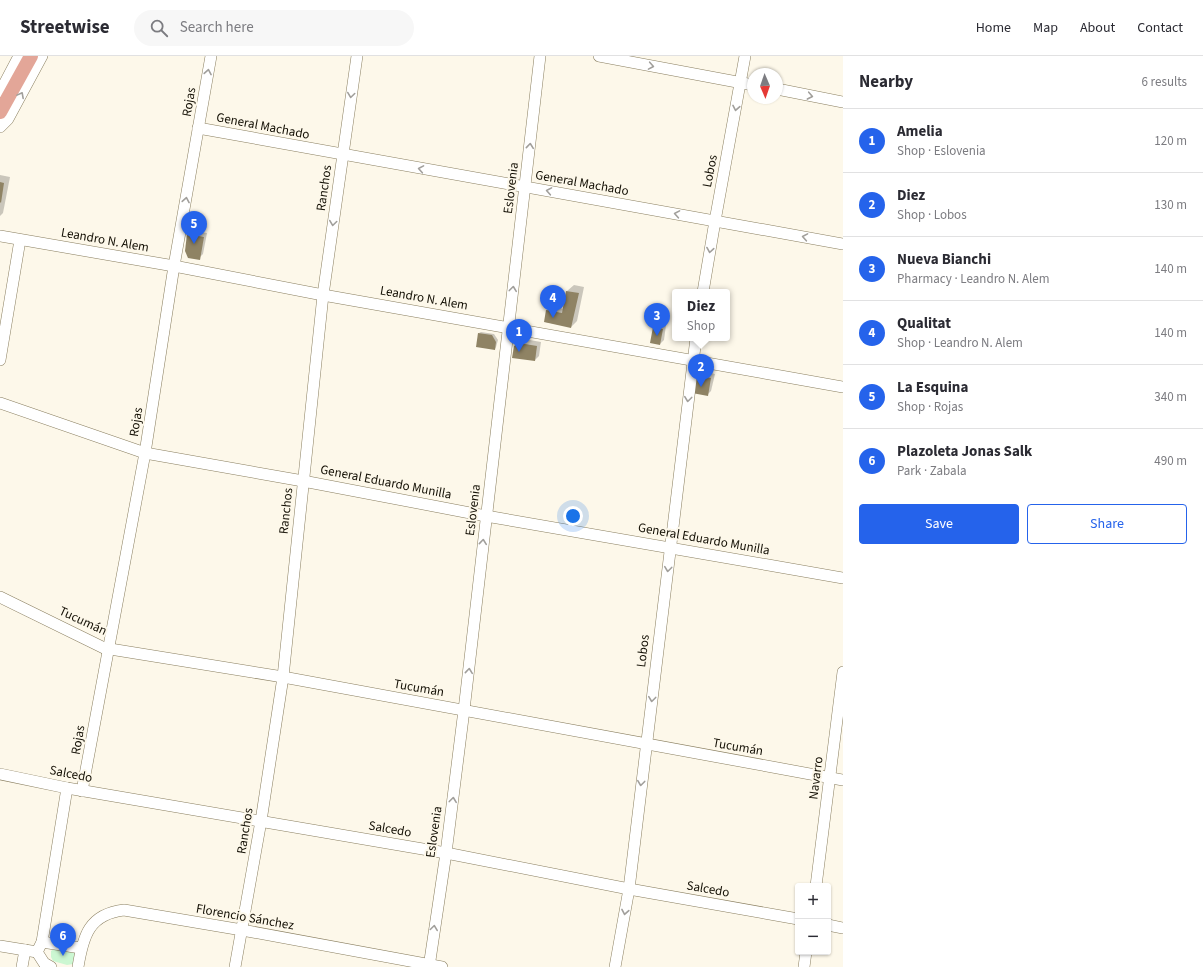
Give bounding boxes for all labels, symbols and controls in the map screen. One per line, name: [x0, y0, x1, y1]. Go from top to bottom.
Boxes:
search box: [134, 10, 414, 46]
text: Streetwise: [20, 14, 110, 41]
icon: search: [148, 17, 170, 39]
text: Search here: [180, 17, 254, 38]
text: Home: [976, 18, 1011, 38]
text: Map: [1033, 18, 1058, 38]
text: About: [1080, 18, 1115, 38]
text: Contact: [1137, 18, 1183, 38]
one-way arrow: [648, 61, 654, 69]
north arrow: [747, 68, 783, 104]
one-way arrow: [203, 69, 212, 75]
text: Nearby: [859, 70, 913, 94]
text: 6 results: [1142, 73, 1187, 91]
street label: Rojas: [178, 85, 201, 118]
one-way arrow: [807, 91, 813, 99]
one-way arrow: [17, 92, 24, 99]
one-way arrow: [347, 92, 356, 98]
one-way arrow: [732, 105, 740, 111]
street label: General Machado: [215, 108, 311, 144]
text: Amelia: [897, 121, 943, 142]
text: 1: [869, 132, 875, 150]
text: 120 m: [1154, 132, 1187, 150]
text: Shop · Eslovenia: [897, 142, 986, 160]
one-way arrow: [525, 143, 534, 149]
street label: Lobos: [698, 153, 722, 189]
street label: Eslovenia: [499, 161, 523, 215]
street label: Ranchos: [312, 163, 336, 212]
one-way arrow: [418, 165, 424, 173]
street label: General Machado: [534, 166, 630, 200]
text: Diez: [897, 185, 925, 206]
one-way arrow: [546, 187, 552, 196]
text: 2: [869, 196, 875, 214]
text: 130 m: [1154, 196, 1187, 214]
one-way arrow: [181, 197, 190, 204]
text: Shop · Lobos: [897, 206, 967, 224]
one-way arrow: [674, 210, 680, 219]
pin: 5: [181, 211, 207, 244]
one-way arrow: [329, 220, 338, 226]
street label: Leandro N. Alem: [60, 223, 150, 257]
one-way arrow: [802, 233, 808, 242]
one-way arrow: [706, 247, 715, 253]
text: Nueva Bianchi: [897, 249, 991, 270]
text: 3: [869, 260, 875, 278]
text: 140 m: [1154, 260, 1187, 278]
text: Pharmacy · Leandro N. Alem: [897, 270, 1050, 288]
street label: Leandro N. Alem: [379, 281, 469, 315]
pin: 4: [540, 285, 566, 318]
one-way arrow: [508, 286, 517, 292]
popup: [672, 289, 730, 341]
text: Diez: [687, 296, 715, 317]
pin: 3: [644, 303, 670, 336]
text: Qualitat: [897, 313, 951, 334]
text: Shop: [687, 317, 715, 335]
pin: 1: [506, 319, 532, 352]
text: 4: [869, 324, 875, 342]
text: 140 m: [1154, 324, 1187, 342]
text: Shop · Leandro N. Alem: [897, 334, 1023, 352]
pin: 2: [688, 354, 714, 387]
text: La Esquina: [897, 377, 968, 398]
text: 5: [869, 388, 875, 406]
text: 340 m: [1154, 388, 1187, 406]
one-way arrow: [684, 396, 693, 402]
text: Shop · Rojas: [897, 398, 963, 416]
street label: Rojas: [125, 405, 147, 438]
text: Plazoleta Jonas Salk: [897, 441, 1032, 462]
text: 6: [869, 452, 875, 470]
text: 490 m: [1154, 452, 1187, 470]
street label: General Eduardo Munilla: [319, 460, 453, 504]
text: Park · Zabala: [897, 462, 967, 480]
street label: Eslovenia: [461, 483, 485, 537]
street label: Ranchos: [275, 486, 297, 535]
button: Save: [859, 504, 1019, 544]
button: Share: [1027, 504, 1187, 544]
your location: [563, 506, 583, 526]
street label: General Eduardo Munilla: [637, 519, 771, 559]
one-way arrow: [479, 539, 488, 545]
one-way arrow: [664, 566, 673, 573]
street label: Tucumán: [56, 602, 110, 640]
street label: Lobos: [632, 633, 654, 668]
one-way arrow: [464, 668, 473, 674]
street label: Tucumán: [392, 675, 446, 701]
one-way arrow: [648, 695, 657, 702]
street label: Rojas: [67, 723, 90, 756]
street label: Tucumán: [711, 734, 765, 760]
street label: Navarro: [804, 755, 828, 801]
street label: Salcedo: [48, 761, 94, 787]
one-way arrow: [637, 780, 646, 786]
one-way arrow: [448, 797, 457, 803]
street label: Eslovenia: [421, 805, 447, 859]
street label: Ranchos: [232, 806, 258, 855]
street label: Salcedo: [367, 816, 413, 842]
street label: Salcedo: [685, 876, 731, 902]
map controls: [795, 883, 831, 955]
button: +: [795, 883, 831, 919]
street label: Florencio Sánchez: [195, 900, 296, 935]
one-way arrow: [621, 909, 629, 915]
button: −: [795, 919, 831, 955]
pin: 6: [50, 923, 76, 956]
one-way arrow: [429, 925, 438, 932]

